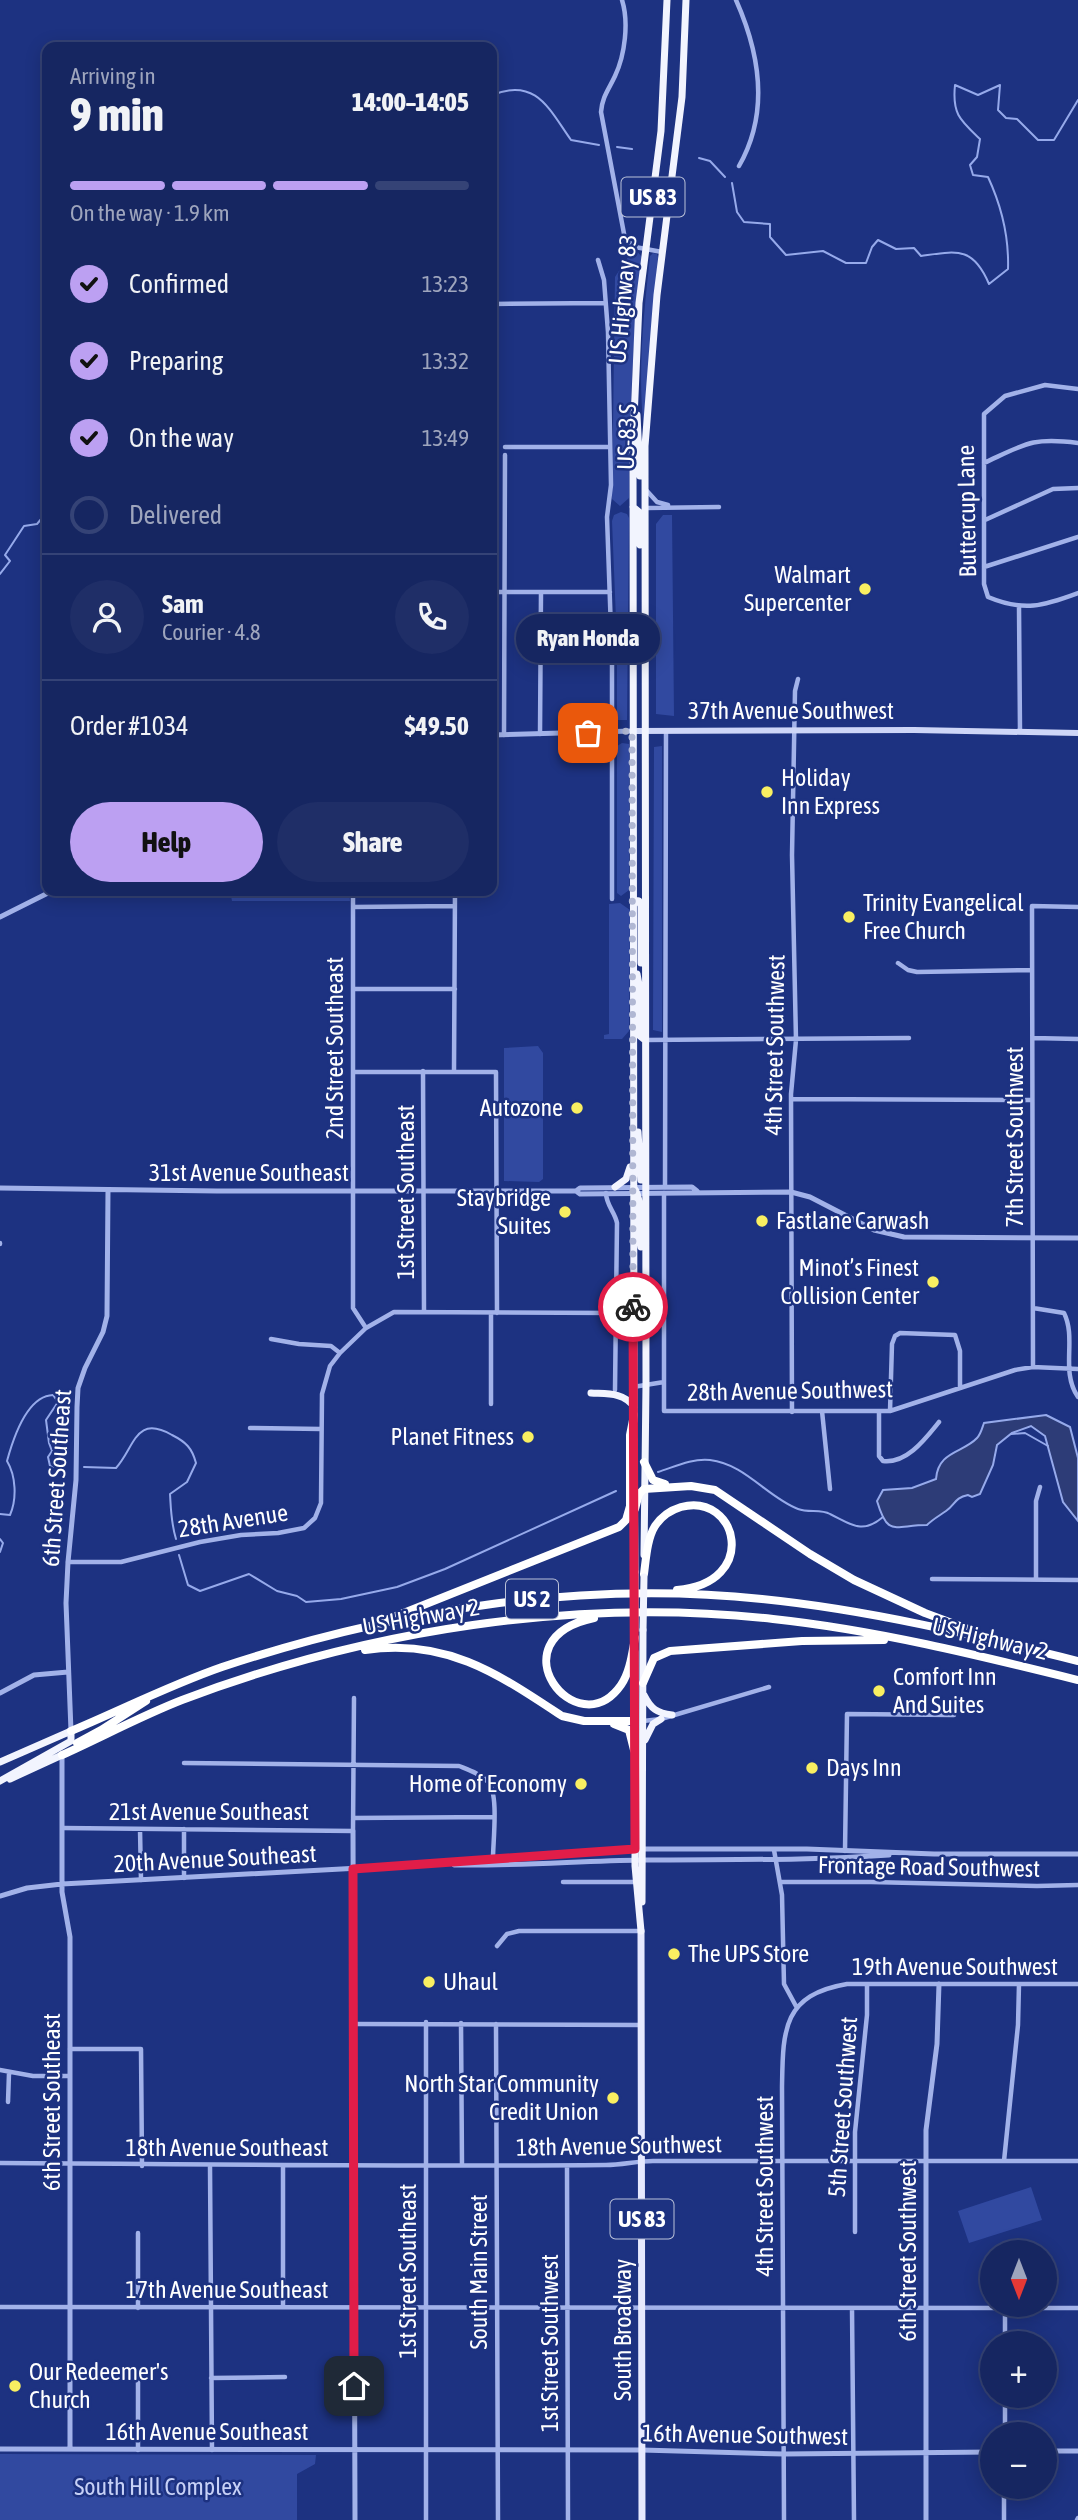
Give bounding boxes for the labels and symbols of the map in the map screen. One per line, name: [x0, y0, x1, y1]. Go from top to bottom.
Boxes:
road number: US 83: [622, 178, 684, 216]
street label: US Highway 83: [603, 233, 642, 365]
street label: US-83 S: [612, 403, 641, 471]
street label: Buttercup Lane: [952, 444, 981, 578]
place label: Walmart Supercenter: [744, 561, 852, 616]
marker: Walmart Supercenter: [857, 581, 873, 597]
callout: Ryan Honda: [516, 614, 660, 663]
street label: 37th Avenue Southwest: [688, 697, 894, 724]
pin: [558, 703, 618, 763]
place label: Holiday Inn Express: [781, 764, 880, 819]
marker: Holiday Inn Express: [759, 784, 775, 800]
place label: Trinity Evangelical Free Church: [863, 889, 1024, 944]
marker: Trinity Evangelical Free Church: [841, 909, 857, 925]
street label: 4th Street Southwest: [759, 954, 790, 1136]
street label: 2nd Street Southeast: [321, 957, 348, 1139]
street label: 7th Street Southwest: [1001, 1046, 1028, 1227]
place label: Autozone: [480, 1094, 563, 1121]
marker: Autozone: [569, 1100, 585, 1116]
street label: 1st Street Southeast: [392, 1104, 419, 1279]
street label: 31st Avenue Southeast: [149, 1159, 349, 1186]
place label: Staybridge Suites: [457, 1184, 551, 1239]
marker: Staybridge Suites: [557, 1204, 573, 1220]
place label: Fastlane Carwash: [776, 1207, 929, 1234]
marker: Fastlane Carwash: [754, 1213, 770, 1229]
place label: Minot’s Finest Collision Center: [780, 1254, 920, 1309]
courier: [598, 1272, 668, 1342]
marker: Minot’s Finest Collision Center: [925, 1274, 941, 1290]
street label: 28th Avenue Southwest: [687, 1375, 893, 1406]
street label: 6th Street Southeast: [37, 1388, 76, 1568]
place label: Planet Fitness: [390, 1423, 514, 1450]
marker: Planet Fitness: [520, 1429, 536, 1445]
street label: 28th Avenue: [176, 1499, 290, 1543]
road number: US 2: [506, 1580, 558, 1618]
street label: US Highway 2: [360, 1593, 482, 1640]
street label: US Highway 2: [929, 1612, 1051, 1665]
place label: Comfort Inn And Suites: [893, 1663, 997, 1718]
marker: Comfort Inn And Suites: [871, 1683, 887, 1699]
place label: Days Inn: [826, 1754, 902, 1781]
marker: Days Inn: [804, 1760, 820, 1776]
place label: Home of Economy: [409, 1770, 567, 1797]
marker: Home of Economy: [573, 1776, 589, 1792]
street label: 21st Avenue Southeast: [109, 1798, 309, 1825]
street label: 20th Avenue Southeast: [113, 1840, 317, 1877]
street label: Frontage Road Southwest: [818, 1851, 1040, 1882]
place label: The UPS Store: [688, 1940, 809, 1967]
marker: The UPS Store: [666, 1946, 682, 1962]
street label: 19th Avenue Southwest: [852, 1953, 1058, 1980]
place label: Uhaul: [443, 1968, 499, 1995]
marker: Uhaul: [421, 1974, 437, 1990]
street label: 6th Street Southeast: [38, 2013, 65, 2191]
street label: 5th Street Southwest: [823, 2016, 862, 2198]
place label: North Star Community Credit Union: [404, 2070, 599, 2125]
marker: North Star Community Credit Union: [605, 2090, 621, 2106]
street label: 4th Street Southwest: [751, 2095, 778, 2276]
street label: 18th Avenue Southwest: [516, 2130, 722, 2161]
street label: 18th Avenue Southeast: [125, 2134, 329, 2161]
street label: 6th Street Southwest: [894, 2160, 921, 2341]
street label: 1st Street Southeast: [394, 2183, 421, 2358]
street label: South Main Street: [465, 2194, 492, 2350]
road number: US 83: [610, 2200, 674, 2238]
north arrow: [980, 2240, 1057, 2317]
street label: 1st Street Southwest: [536, 2254, 563, 2432]
street label: South Broadway: [609, 2259, 636, 2401]
street label: 17th Avenue Southeast: [125, 2276, 329, 2303]
pin: [324, 2356, 384, 2416]
place label: Our Redeemer's Church: [29, 2358, 168, 2413]
marker: Our Redeemer's Church: [7, 2378, 23, 2394]
street label: 16th Avenue Southeast: [105, 2418, 309, 2445]
street label: 16th Avenue Southwest: [642, 2419, 848, 2450]
park label: South Hill Complex: [74, 2473, 242, 2500]

